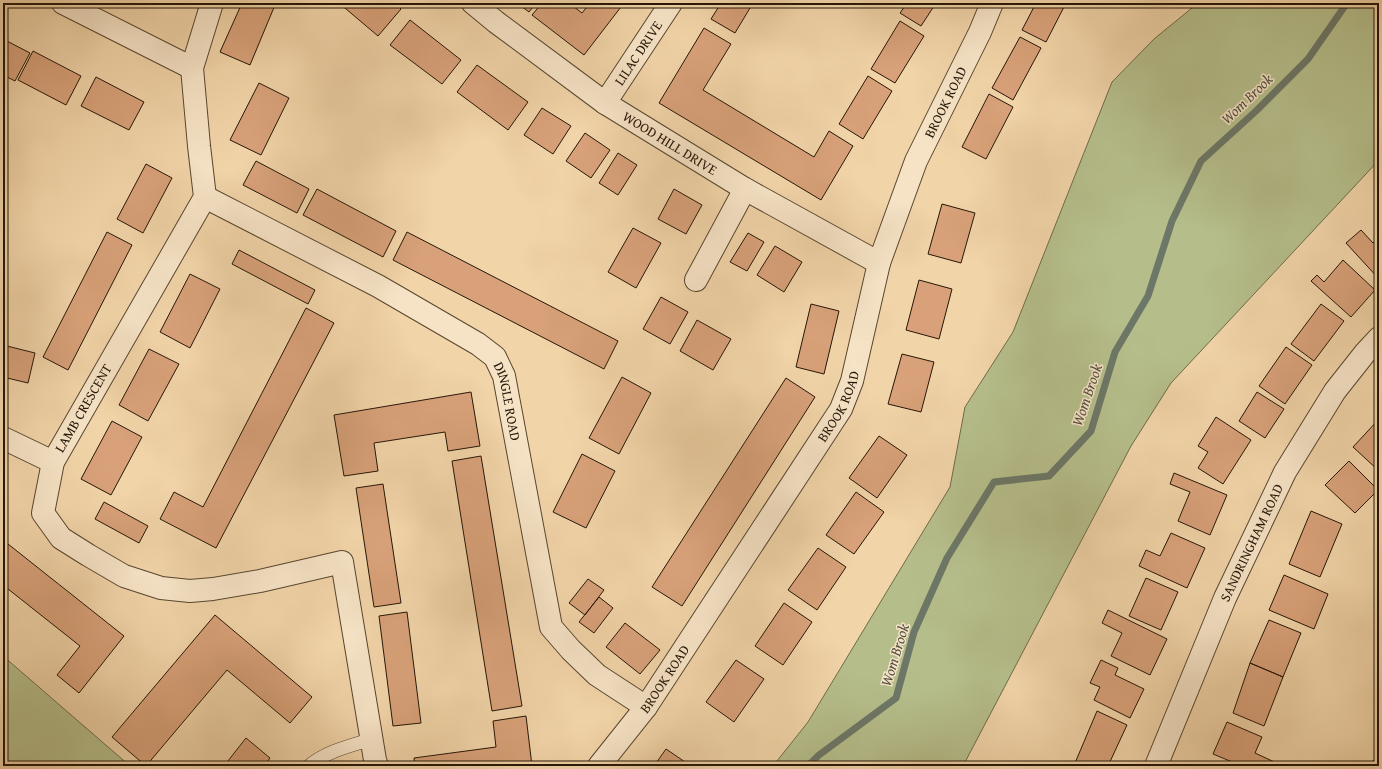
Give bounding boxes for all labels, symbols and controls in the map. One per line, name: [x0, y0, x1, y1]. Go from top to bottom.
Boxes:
street label: LILAC DRIVE: [609, 16, 667, 89]
street label: BROOK ROAD: [919, 63, 971, 141]
water label: Wom Brook: [1216, 69, 1277, 129]
street label: WOOD HILL DRIVE: [619, 106, 721, 180]
street label: DINGLE ROAD: [489, 358, 526, 442]
street label: LAMB CRESCENT: [50, 360, 117, 456]
water label: Wom Brook: [1066, 361, 1107, 429]
street label: BROOK ROAD: [812, 369, 864, 446]
street label: SANDRINGHAM ROAD: [1215, 480, 1288, 605]
water label: Wom Brook: [875, 621, 914, 689]
street label: BROOK ROAD: [635, 641, 694, 717]

